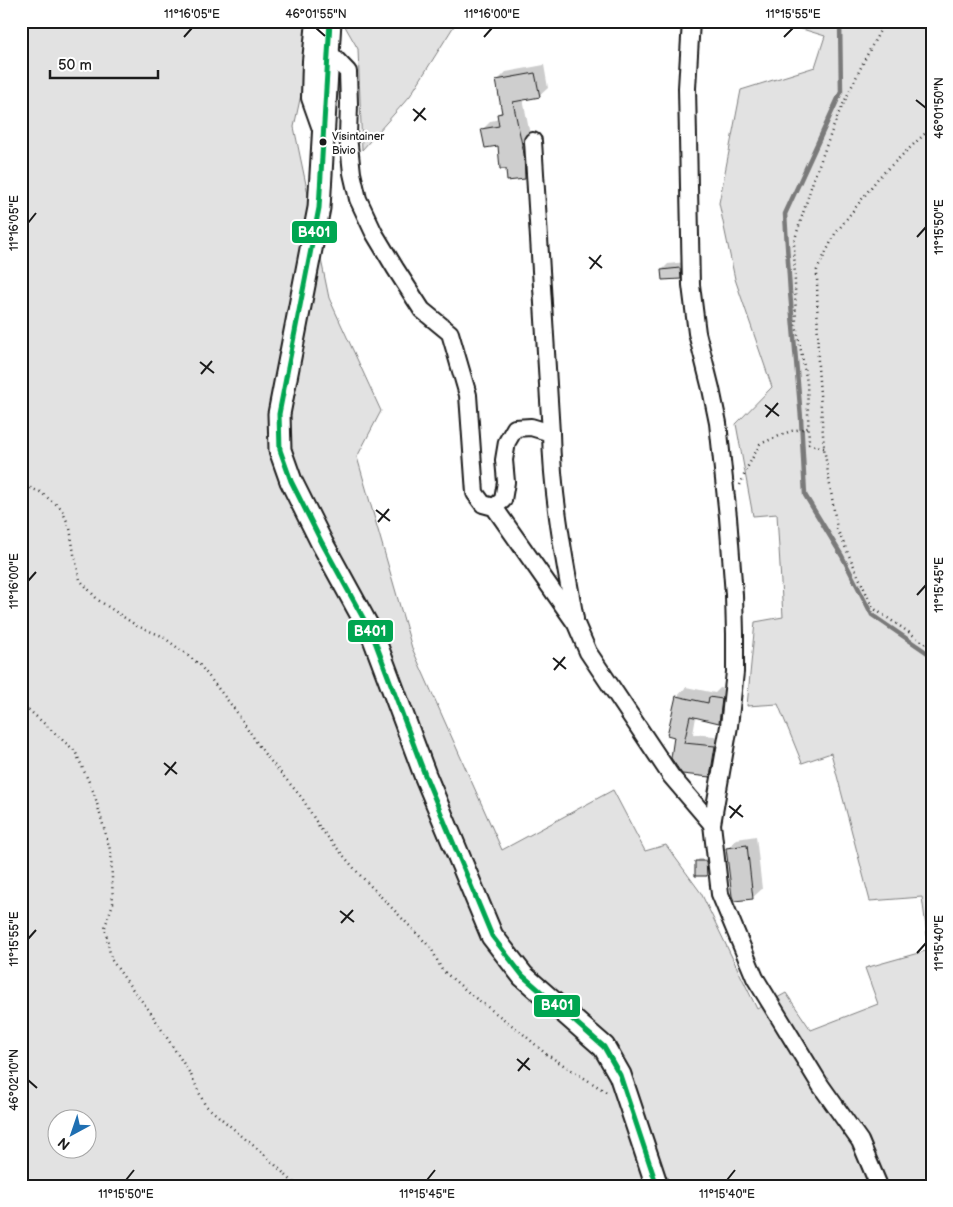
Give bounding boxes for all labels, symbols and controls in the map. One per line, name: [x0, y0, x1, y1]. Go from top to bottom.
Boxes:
text: 11°16'05"E: [164, 7, 220, 22]
text: 46°01'55"N: [285, 7, 347, 22]
text: 11°16'00"E: [464, 7, 520, 22]
text: 11°15'55"E: [765, 7, 821, 22]
scale bar: [50, 48, 158, 80]
text: 50 m: [58, 56, 92, 75]
text: 46°01'50"N: [932, 77, 947, 139]
place label: Visintainer Bivio: [332, 130, 385, 157]
marker: Visintainer Bivio: [318, 137, 328, 147]
text: 11°16'05"E: [7, 195, 22, 251]
text: 11°15'50"E: [932, 199, 947, 255]
line badge: B401: [291, 220, 338, 244]
text: B401: [298, 224, 330, 241]
text: 11°16'00"E: [7, 553, 22, 609]
text: 11°15'45"E: [932, 557, 947, 613]
line badge: B401: [347, 619, 394, 643]
text: B401: [354, 623, 386, 640]
text: 11°15'55"E: [7, 911, 22, 967]
text: 11°15'40"E: [932, 915, 947, 971]
line badge: B401: [533, 994, 581, 1018]
text: B401: [541, 997, 573, 1014]
text: 46°02'10"N: [7, 1049, 22, 1111]
north arrow: [48, 1110, 98, 1160]
text: N: [54, 1134, 73, 1153]
text: 11°15'50"E: [98, 1187, 154, 1202]
text: 11°15'45"E: [399, 1187, 455, 1202]
text: 11°15'40"E: [699, 1187, 755, 1202]

